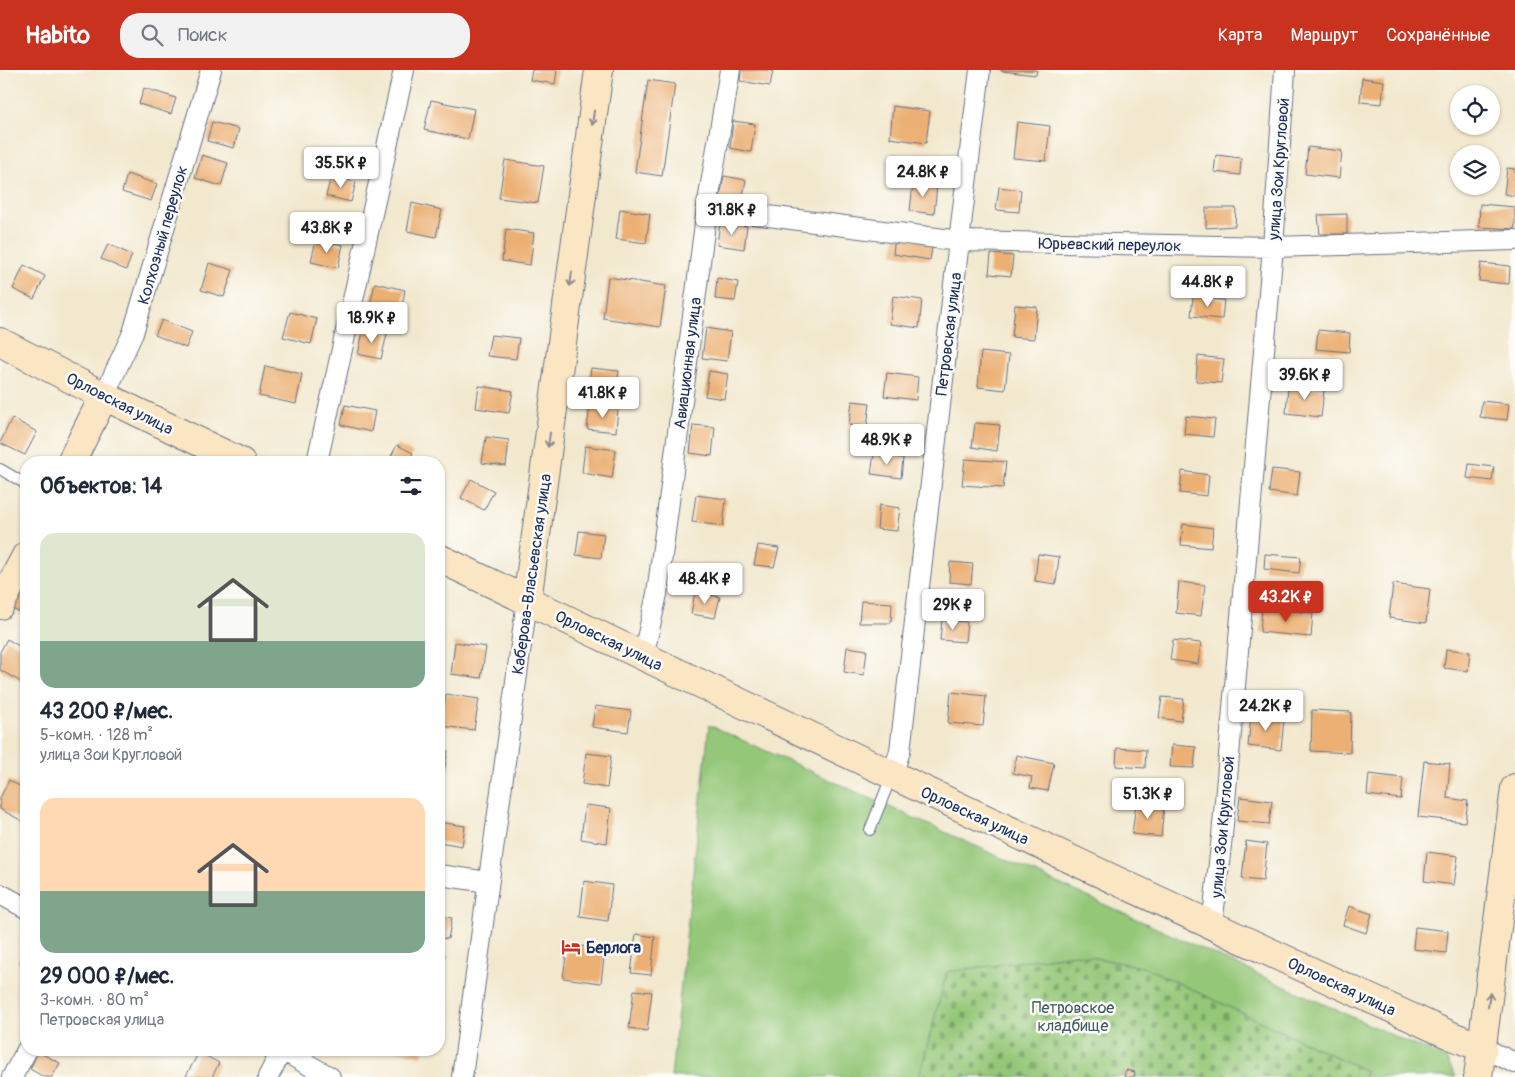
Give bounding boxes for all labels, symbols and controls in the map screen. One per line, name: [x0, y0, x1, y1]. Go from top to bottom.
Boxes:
search box: [120, 13, 470, 58]
text: Habito: [25, 21, 90, 50]
icon: search: [138, 21, 166, 49]
text: Поиск: [178, 23, 227, 47]
text: Карта: [1218, 24, 1262, 47]
text: Маршрут: [1290, 24, 1358, 47]
text: Сохранённые: [1386, 24, 1490, 47]
map controls: [1450, 85, 1500, 195]
button: locate: [1450, 85, 1500, 135]
street label: улица Зои Кругловой: [1264, 97, 1294, 242]
one-way arrow: [588, 110, 598, 126]
button: layers: [1450, 145, 1500, 195]
pin: 35.5K ₽: [295, 146, 387, 189]
text: 35.5K ₽: [315, 153, 367, 173]
pin: 24.8K ₽: [877, 156, 969, 198]
text: 24.8K ₽: [897, 162, 949, 182]
street label: Колхозный переулок: [134, 164, 192, 307]
pin: 31.8K ₽: [686, 194, 778, 236]
text: 31.8K ₽: [707, 200, 757, 220]
pin: 43.8K ₽: [281, 212, 373, 254]
text: 43.8K ₽: [301, 218, 353, 238]
street label: Юрьевский переулок: [1038, 234, 1181, 256]
pin: 44.8K ₽: [1162, 266, 1254, 308]
one-way arrow: [566, 271, 576, 287]
street label: Петровская улица: [931, 271, 966, 397]
text: 44.8K ₽: [1182, 272, 1234, 292]
street label: Авиационная улица: [670, 296, 706, 430]
pin: 18.9K ₽: [326, 302, 418, 344]
text: 18.9K ₽: [348, 308, 396, 328]
pin: 39.6K ₽: [1259, 358, 1351, 401]
text: 39.6K ₽: [1279, 365, 1331, 385]
street label: Орловская улица: [63, 368, 176, 439]
pin: 41.8K ₽: [557, 376, 649, 419]
text: 41.8K ₽: [578, 383, 628, 403]
pin: 48.9K ₽: [841, 424, 933, 466]
text: 48.9K ₽: [861, 430, 913, 450]
one-way arrow: [544, 432, 554, 448]
icon: filters: [397, 472, 425, 500]
text: Объектов: 14: [40, 473, 162, 500]
street label: Каберова-Власьевская улица: [508, 473, 556, 676]
pin: 48.4K ₽: [659, 562, 751, 605]
icon: home: [188, 565, 278, 655]
text: 48.4K ₽: [679, 569, 731, 589]
pin: 43.2K ₽: [1240, 580, 1332, 623]
text: 43.2K ₽: [1259, 587, 1313, 607]
pin: 29K ₽: [918, 588, 988, 631]
text: 29K ₽: [933, 595, 973, 615]
street label: Орловская улица: [551, 606, 666, 676]
pin: 24.2K ₽: [1220, 690, 1312, 732]
text: 24.2K ₽: [1239, 696, 1293, 716]
text: 43 200 ₽/мес.: [40, 698, 173, 725]
text: 5-комн. · 128 m²: [40, 725, 153, 745]
text: улица Зои Кругловой: [40, 745, 182, 765]
street label: улица Зои Кругловой: [1207, 755, 1239, 900]
pin: 51.3K ₽: [1102, 778, 1194, 820]
street label: Орловская улица: [917, 782, 1032, 850]
text: 51.3K ₽: [1123, 784, 1173, 804]
icon: home: [188, 830, 278, 920]
hotel icon: Берлога: [560, 936, 582, 958]
place label: Берлога: [586, 938, 642, 958]
street label: Орловская улица: [1284, 953, 1399, 1021]
text: 29 000 ₽/мес.: [40, 963, 174, 990]
text: 3-комн. · 80 m²: [40, 990, 149, 1010]
one-way arrow: [1484, 992, 1494, 1008]
park label: Петровское кладбище: [1032, 998, 1114, 1036]
text: Петровская улица: [40, 1010, 164, 1030]

